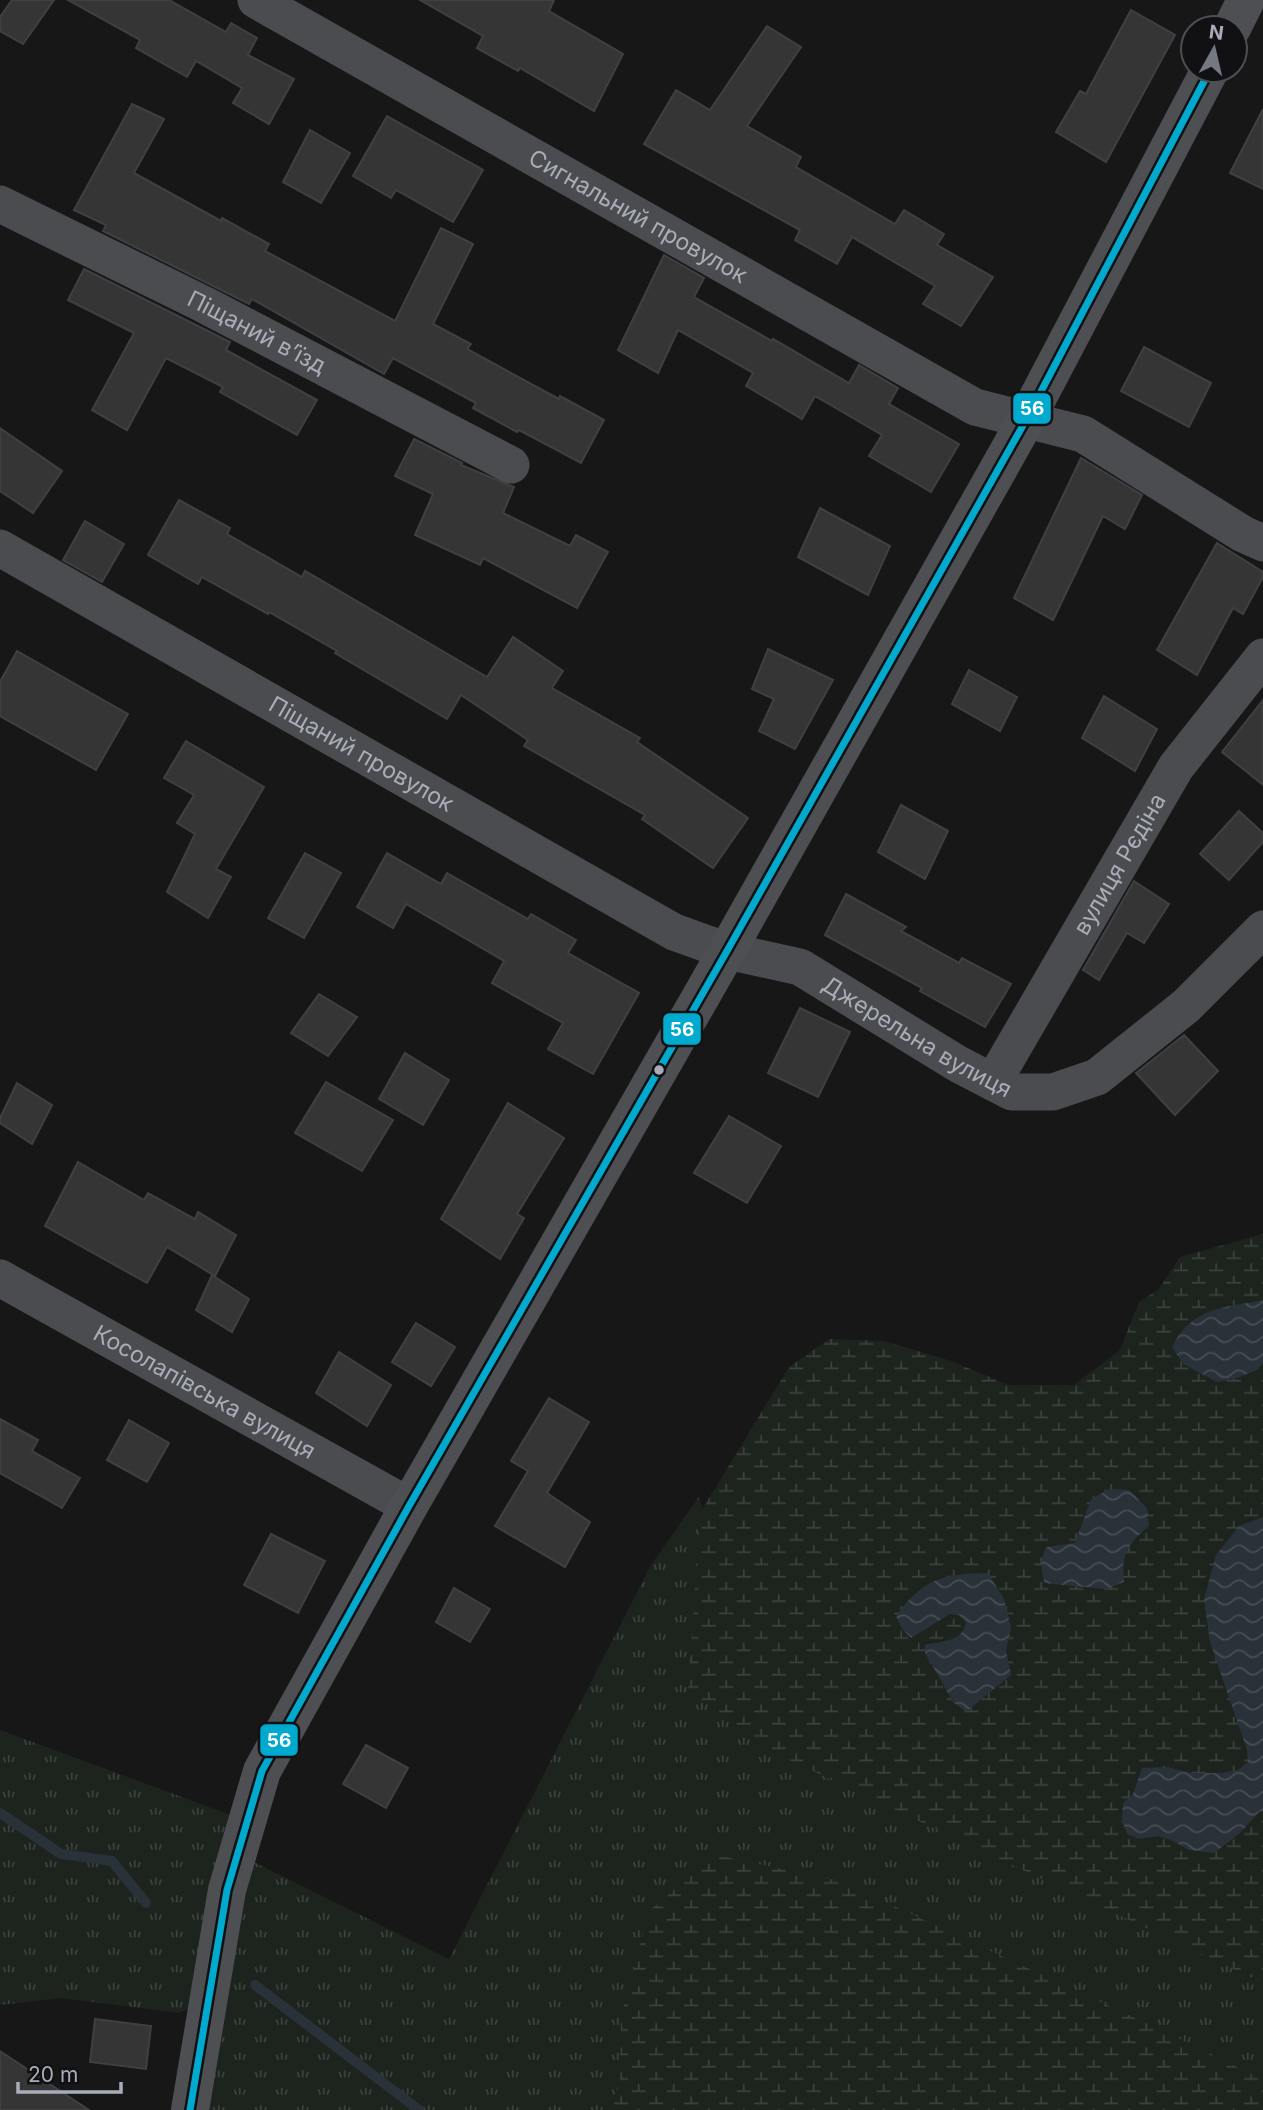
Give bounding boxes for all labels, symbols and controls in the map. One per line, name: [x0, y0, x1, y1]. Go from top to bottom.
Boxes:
north arrow: [1179, 14, 1249, 84]
text: N: [1208, 20, 1225, 45]
street label: Сигнальний провулок: [524, 143, 753, 289]
street label: Піщаний в’їзд: [183, 285, 331, 380]
line badge: 56: [1012, 392, 1052, 425]
text: 56: [1020, 397, 1044, 420]
street label: Піщаний провулок: [264, 690, 459, 818]
street label: вулиця Рєдіна: [1068, 788, 1172, 940]
street label: Джерельна вулиця: [817, 970, 1016, 1103]
line badge: 56: [662, 1012, 702, 1046]
text: 56: [670, 1018, 694, 1041]
unlabelled marker: [652, 1063, 666, 1077]
street label: Косолапівська вулиця: [89, 1319, 320, 1465]
line badge: 56: [259, 1723, 299, 1757]
text: 56: [267, 1729, 291, 1752]
scale bar: [18, 2050, 121, 2094]
text: 20 m: [28, 2062, 78, 2087]

